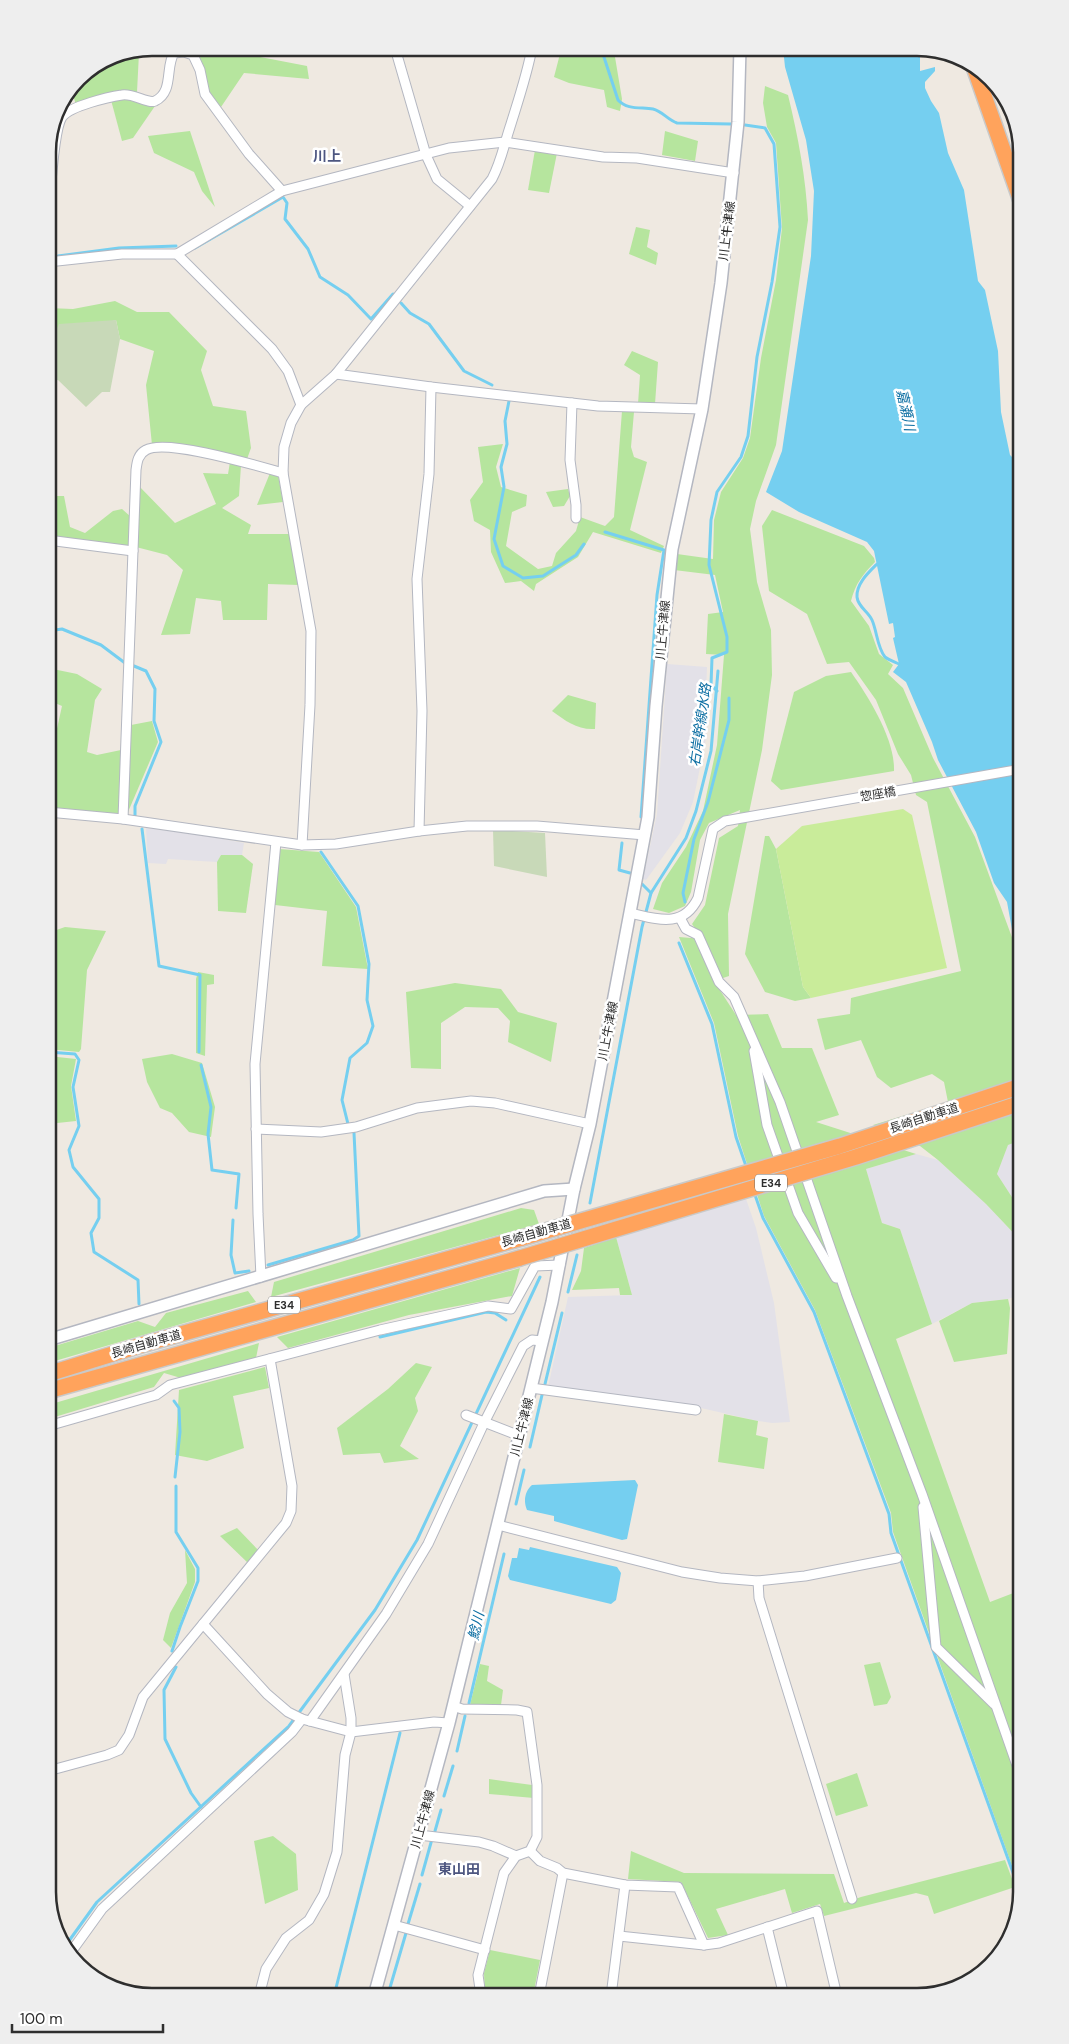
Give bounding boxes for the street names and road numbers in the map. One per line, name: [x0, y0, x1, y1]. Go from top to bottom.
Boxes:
street label: 川上牛津線: [715, 200, 739, 262]
street label: 川上牛津線: [652, 599, 674, 661]
street label: 惣座橋: [859, 783, 897, 805]
street label: 川上牛津線: [594, 1000, 622, 1062]
street label: 長崎自動車道: [887, 1099, 961, 1137]
road number: E34: [755, 1174, 787, 1192]
street label: 長崎自動車道: [499, 1215, 573, 1251]
road number: E34: [268, 1296, 300, 1314]
street label: 長崎自動車道: [109, 1326, 183, 1362]
street label: 川上牛津線: [507, 1396, 537, 1458]
street label: 川上牛津線: [408, 1788, 438, 1850]

